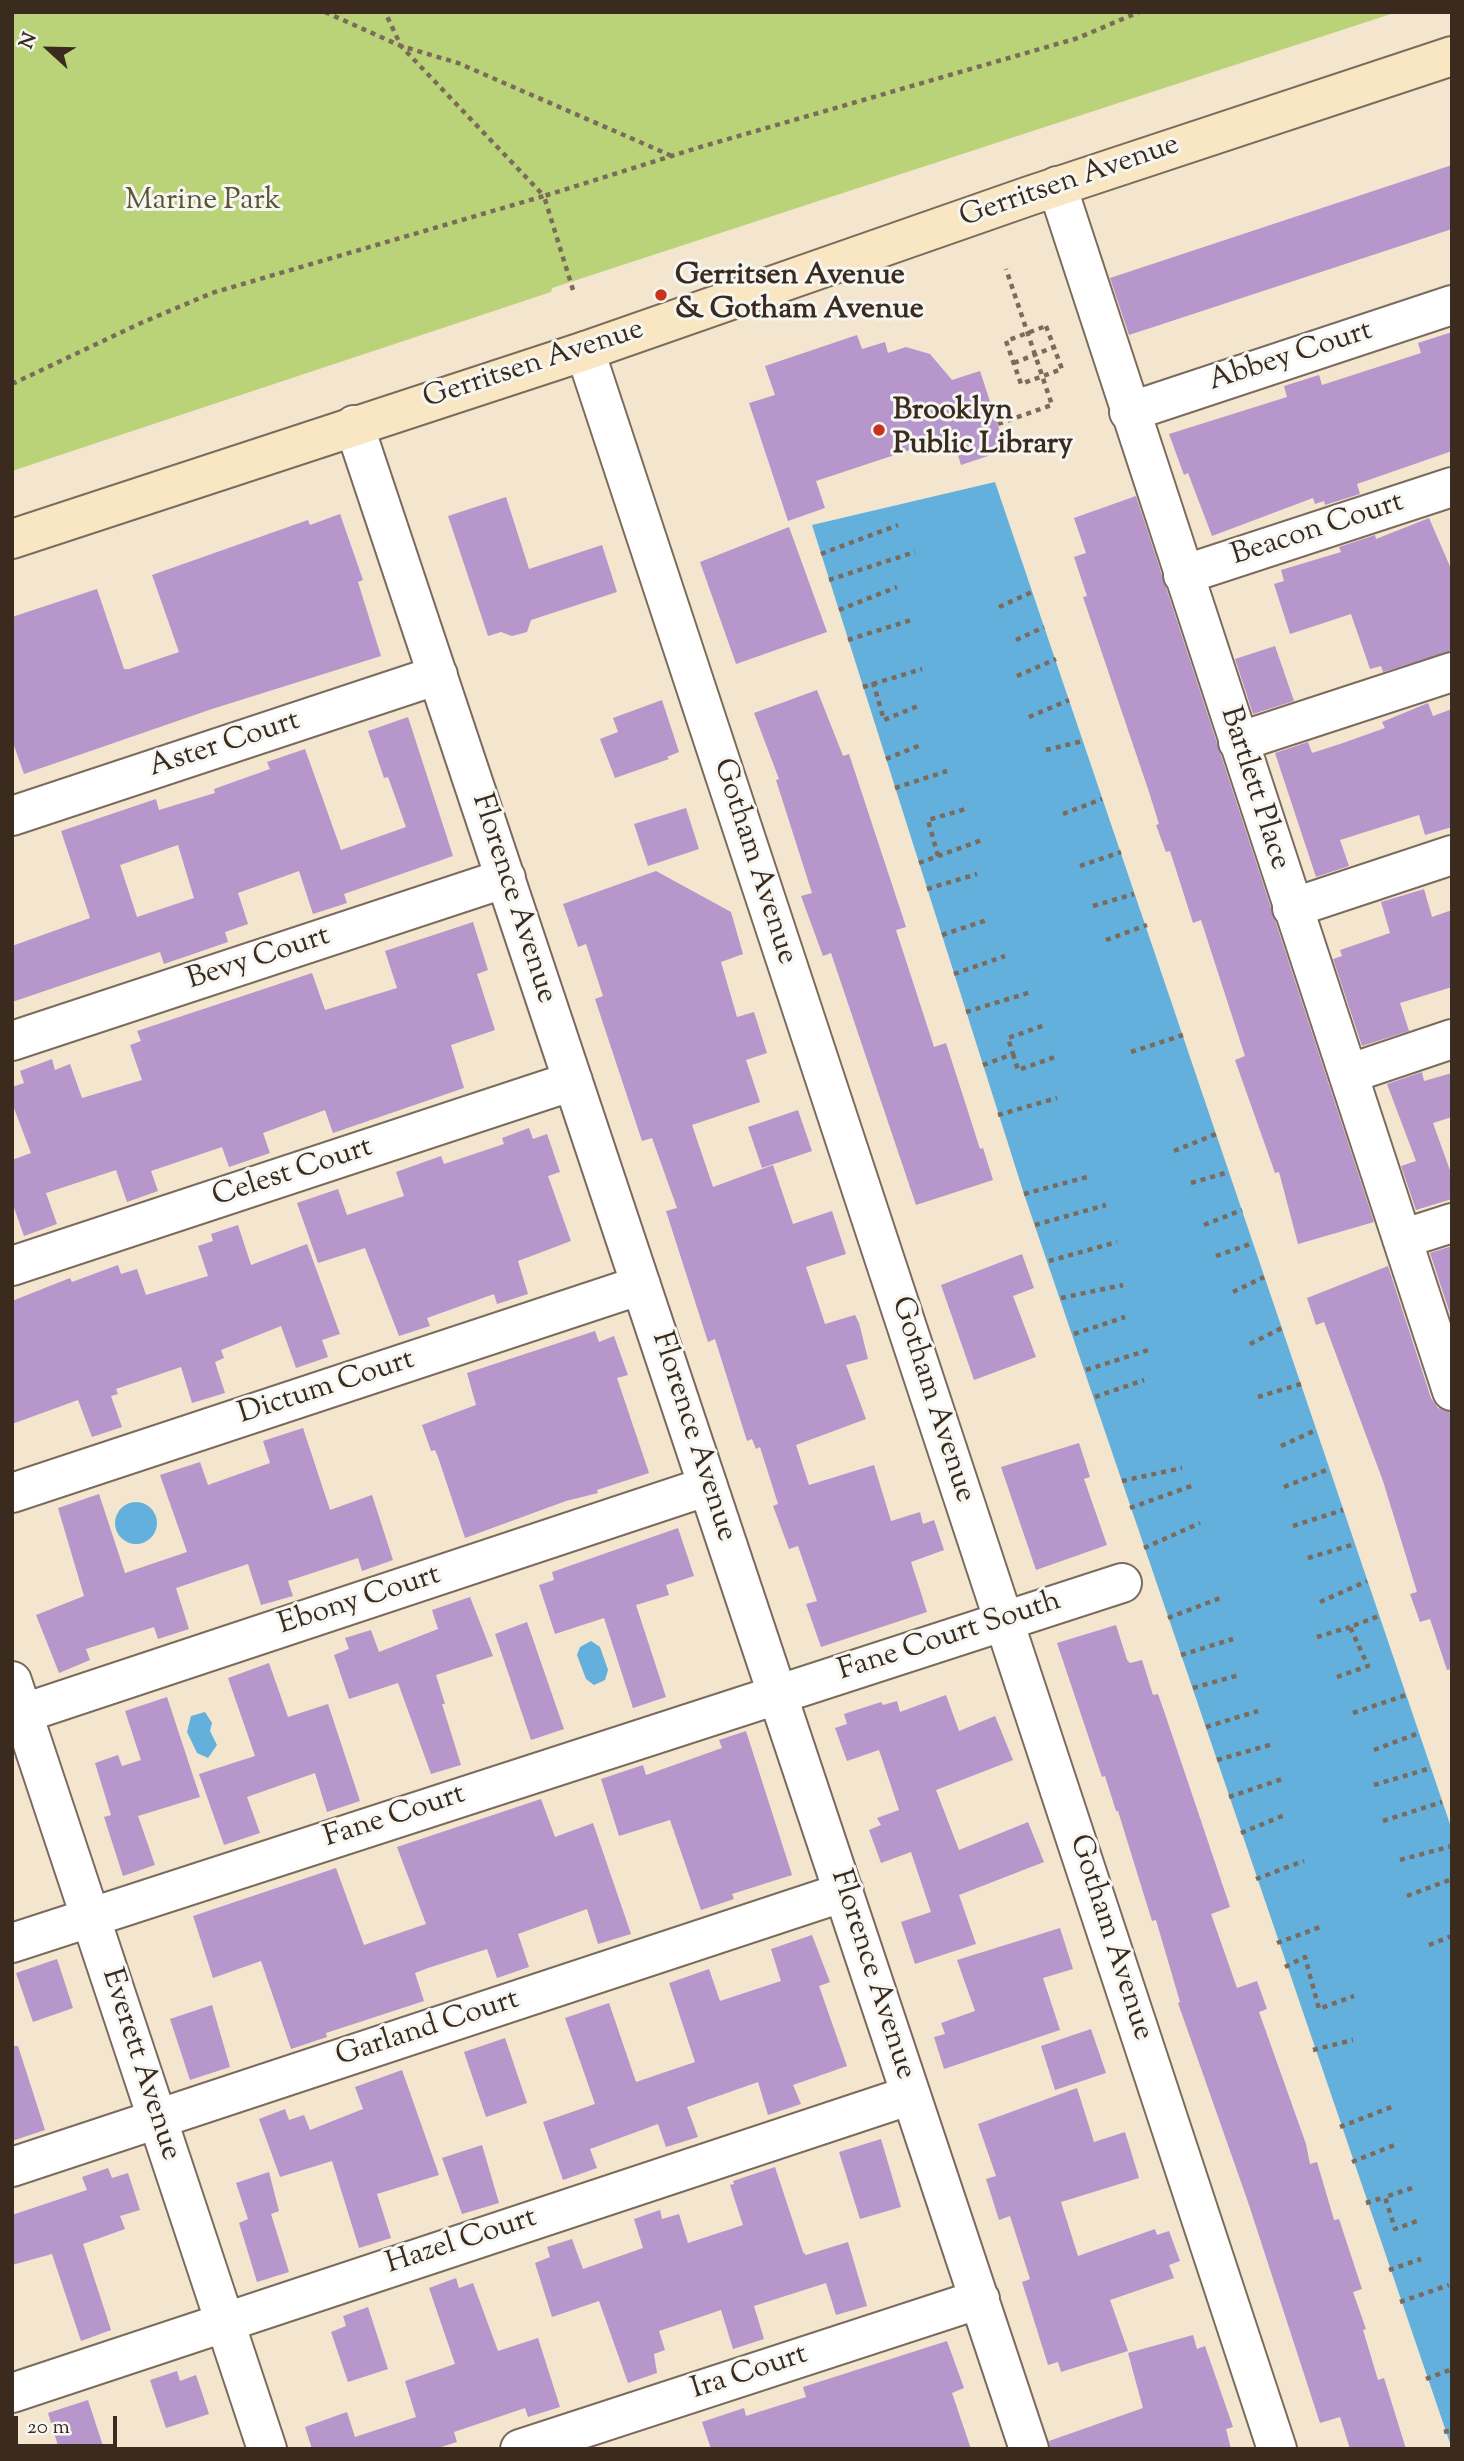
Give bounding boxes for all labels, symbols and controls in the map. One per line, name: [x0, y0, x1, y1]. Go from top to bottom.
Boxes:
north arrow: [14, 14, 84, 84]
text: N: [14, 29, 44, 53]
street label: Gerritsen Avenue: [956, 129, 1184, 237]
park label: Marine Park: [125, 185, 281, 221]
place label: Gerritsen Avenue & Gotham Avenue: [675, 260, 924, 330]
marker: Gerritsen Avenue & Gotham Avenue: [653, 287, 669, 303]
street label: Gerritsen Avenue: [419, 313, 649, 419]
street label: Abbey Court: [1205, 315, 1377, 401]
place label: Brooklyn Public Library: [893, 395, 1073, 466]
marker: Brooklyn Public Library: [871, 422, 887, 438]
street label: Beacon Court: [1227, 486, 1409, 576]
street label: Bartlett Place: [1210, 703, 1296, 875]
street label: Aster Court: [145, 705, 305, 787]
street label: Gotham Avenue: [703, 755, 803, 969]
street label: Florence Avenue: [461, 790, 563, 1008]
street label: Bevy Court: [183, 920, 335, 1000]
street label: Celest Court: [208, 1131, 378, 1217]
street label: Gotham Avenue: [881, 1293, 981, 1507]
street label: Florence Avenue: [641, 1328, 743, 1546]
street label: Dictum Court: [235, 1344, 419, 1434]
street label: Ebony Court: [274, 1559, 446, 1645]
street label: Fane Court South: [834, 1585, 1066, 1691]
street label: Fane Court: [320, 1778, 470, 1858]
street label: Gotham Avenue: [1059, 1831, 1159, 2045]
street label: Florence Avenue: [820, 1866, 922, 2084]
street label: Everett Avenue: [91, 1965, 187, 2165]
street label: Garland Court: [332, 1983, 524, 2077]
street label: Hazel Court: [382, 2202, 542, 2284]
street label: Ira Court: [687, 2338, 813, 2410]
scale bar: [18, 2402, 121, 2446]
text: 20 m: [27, 2413, 70, 2443]

